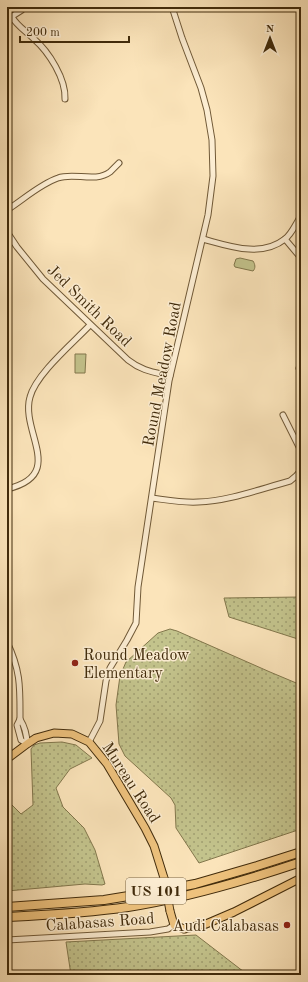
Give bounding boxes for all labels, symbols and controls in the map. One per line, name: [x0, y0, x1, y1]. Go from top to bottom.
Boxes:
scale bar: [20, 18, 129, 44]
north arrow: [250, 18, 290, 58]
text: N: [266, 24, 275, 35]
text: 200 m: [26, 27, 60, 39]
street label: Jed Smith Road: [43, 262, 134, 350]
street label: Round Meadow Road: [141, 301, 185, 448]
place label: Round Meadow Elementary: [83, 648, 190, 682]
marker: Round Meadow Elementary: [70, 658, 80, 668]
street label: Mureau Road: [98, 740, 162, 826]
road number: US 101: [126, 878, 186, 904]
street label: Calabasas Road: [45, 911, 155, 935]
place label: Audi Calabasas: [172, 919, 279, 935]
marker: Audi Calabasas: [282, 920, 292, 930]

